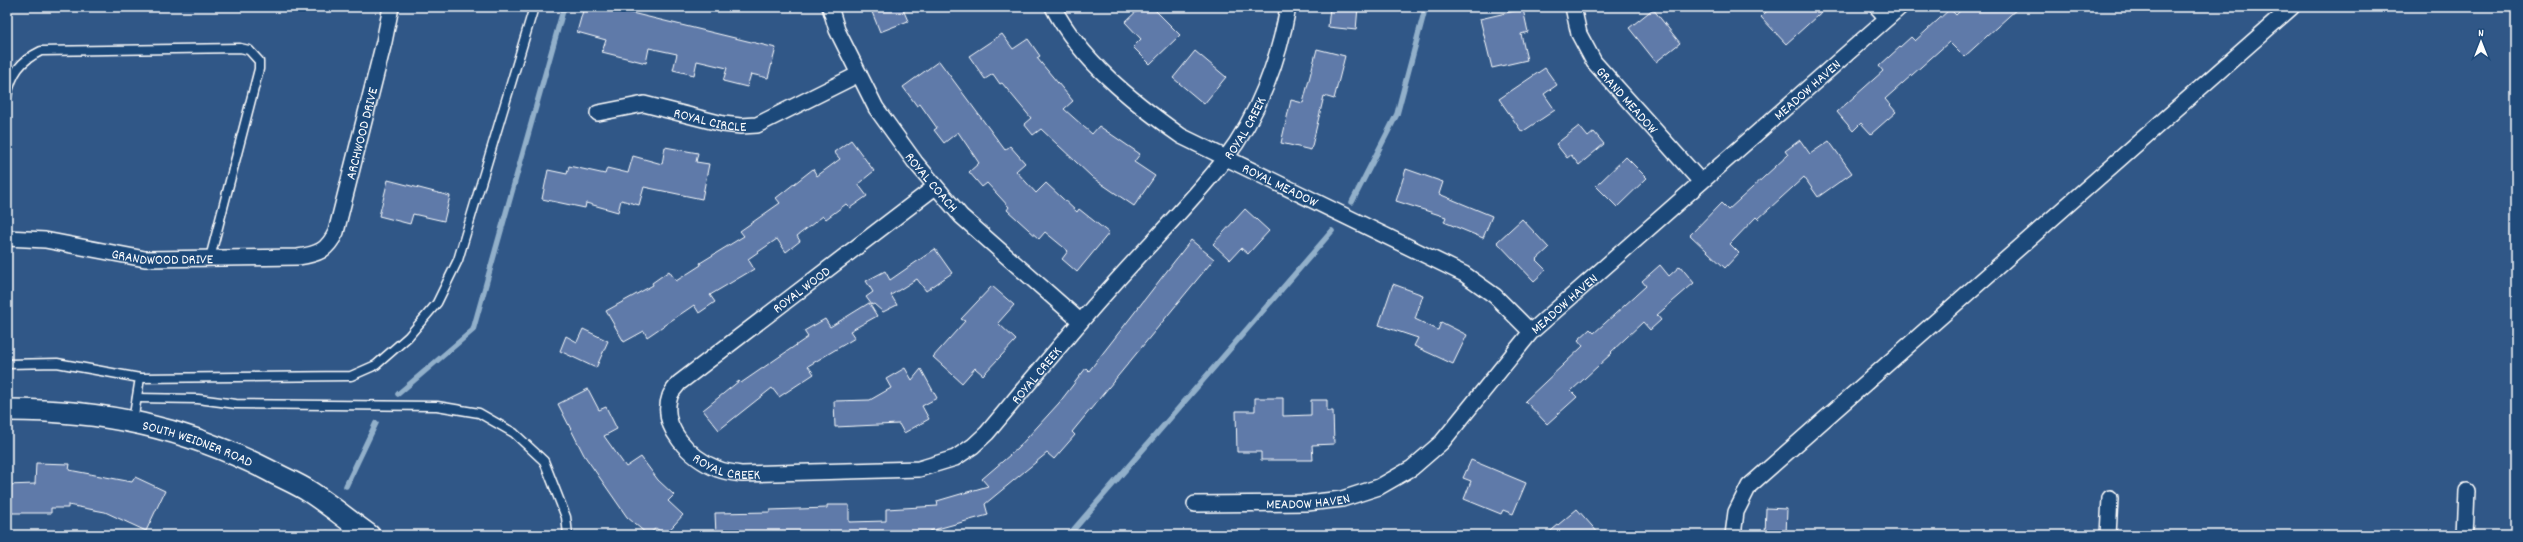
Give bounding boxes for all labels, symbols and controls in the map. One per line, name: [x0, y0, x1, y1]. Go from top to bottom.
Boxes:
north arrow: [2461, 22, 2501, 62]
text: N: [2478, 26, 2484, 42]
street label: MEADOW HAVEN: [1770, 55, 1846, 126]
street label: GRAND MEADOW: [1591, 63, 1662, 140]
street label: ARCHWOOD DRIVE: [342, 85, 384, 182]
street label: ROYAL CREEK: [1220, 93, 1272, 164]
street label: ROYAL CIRCLE: [671, 104, 748, 138]
street label: ROYAL COACH: [899, 149, 962, 218]
street label: ROYAL MEADOW: [1238, 159, 1322, 214]
street label: GRANDWOOD DRIVE: [110, 245, 214, 271]
street label: ROYAL WOOD: [769, 262, 835, 319]
street label: MEADOW HAVEN: [1527, 269, 1603, 340]
street label: ROYAL CREEK: [1007, 343, 1068, 409]
street label: SOUTH WEIDNER ROAD: [140, 416, 256, 473]
street label: ROYAL CREEK: [688, 449, 761, 486]
street label: MEADOW HAVEN: [1266, 489, 1353, 515]

